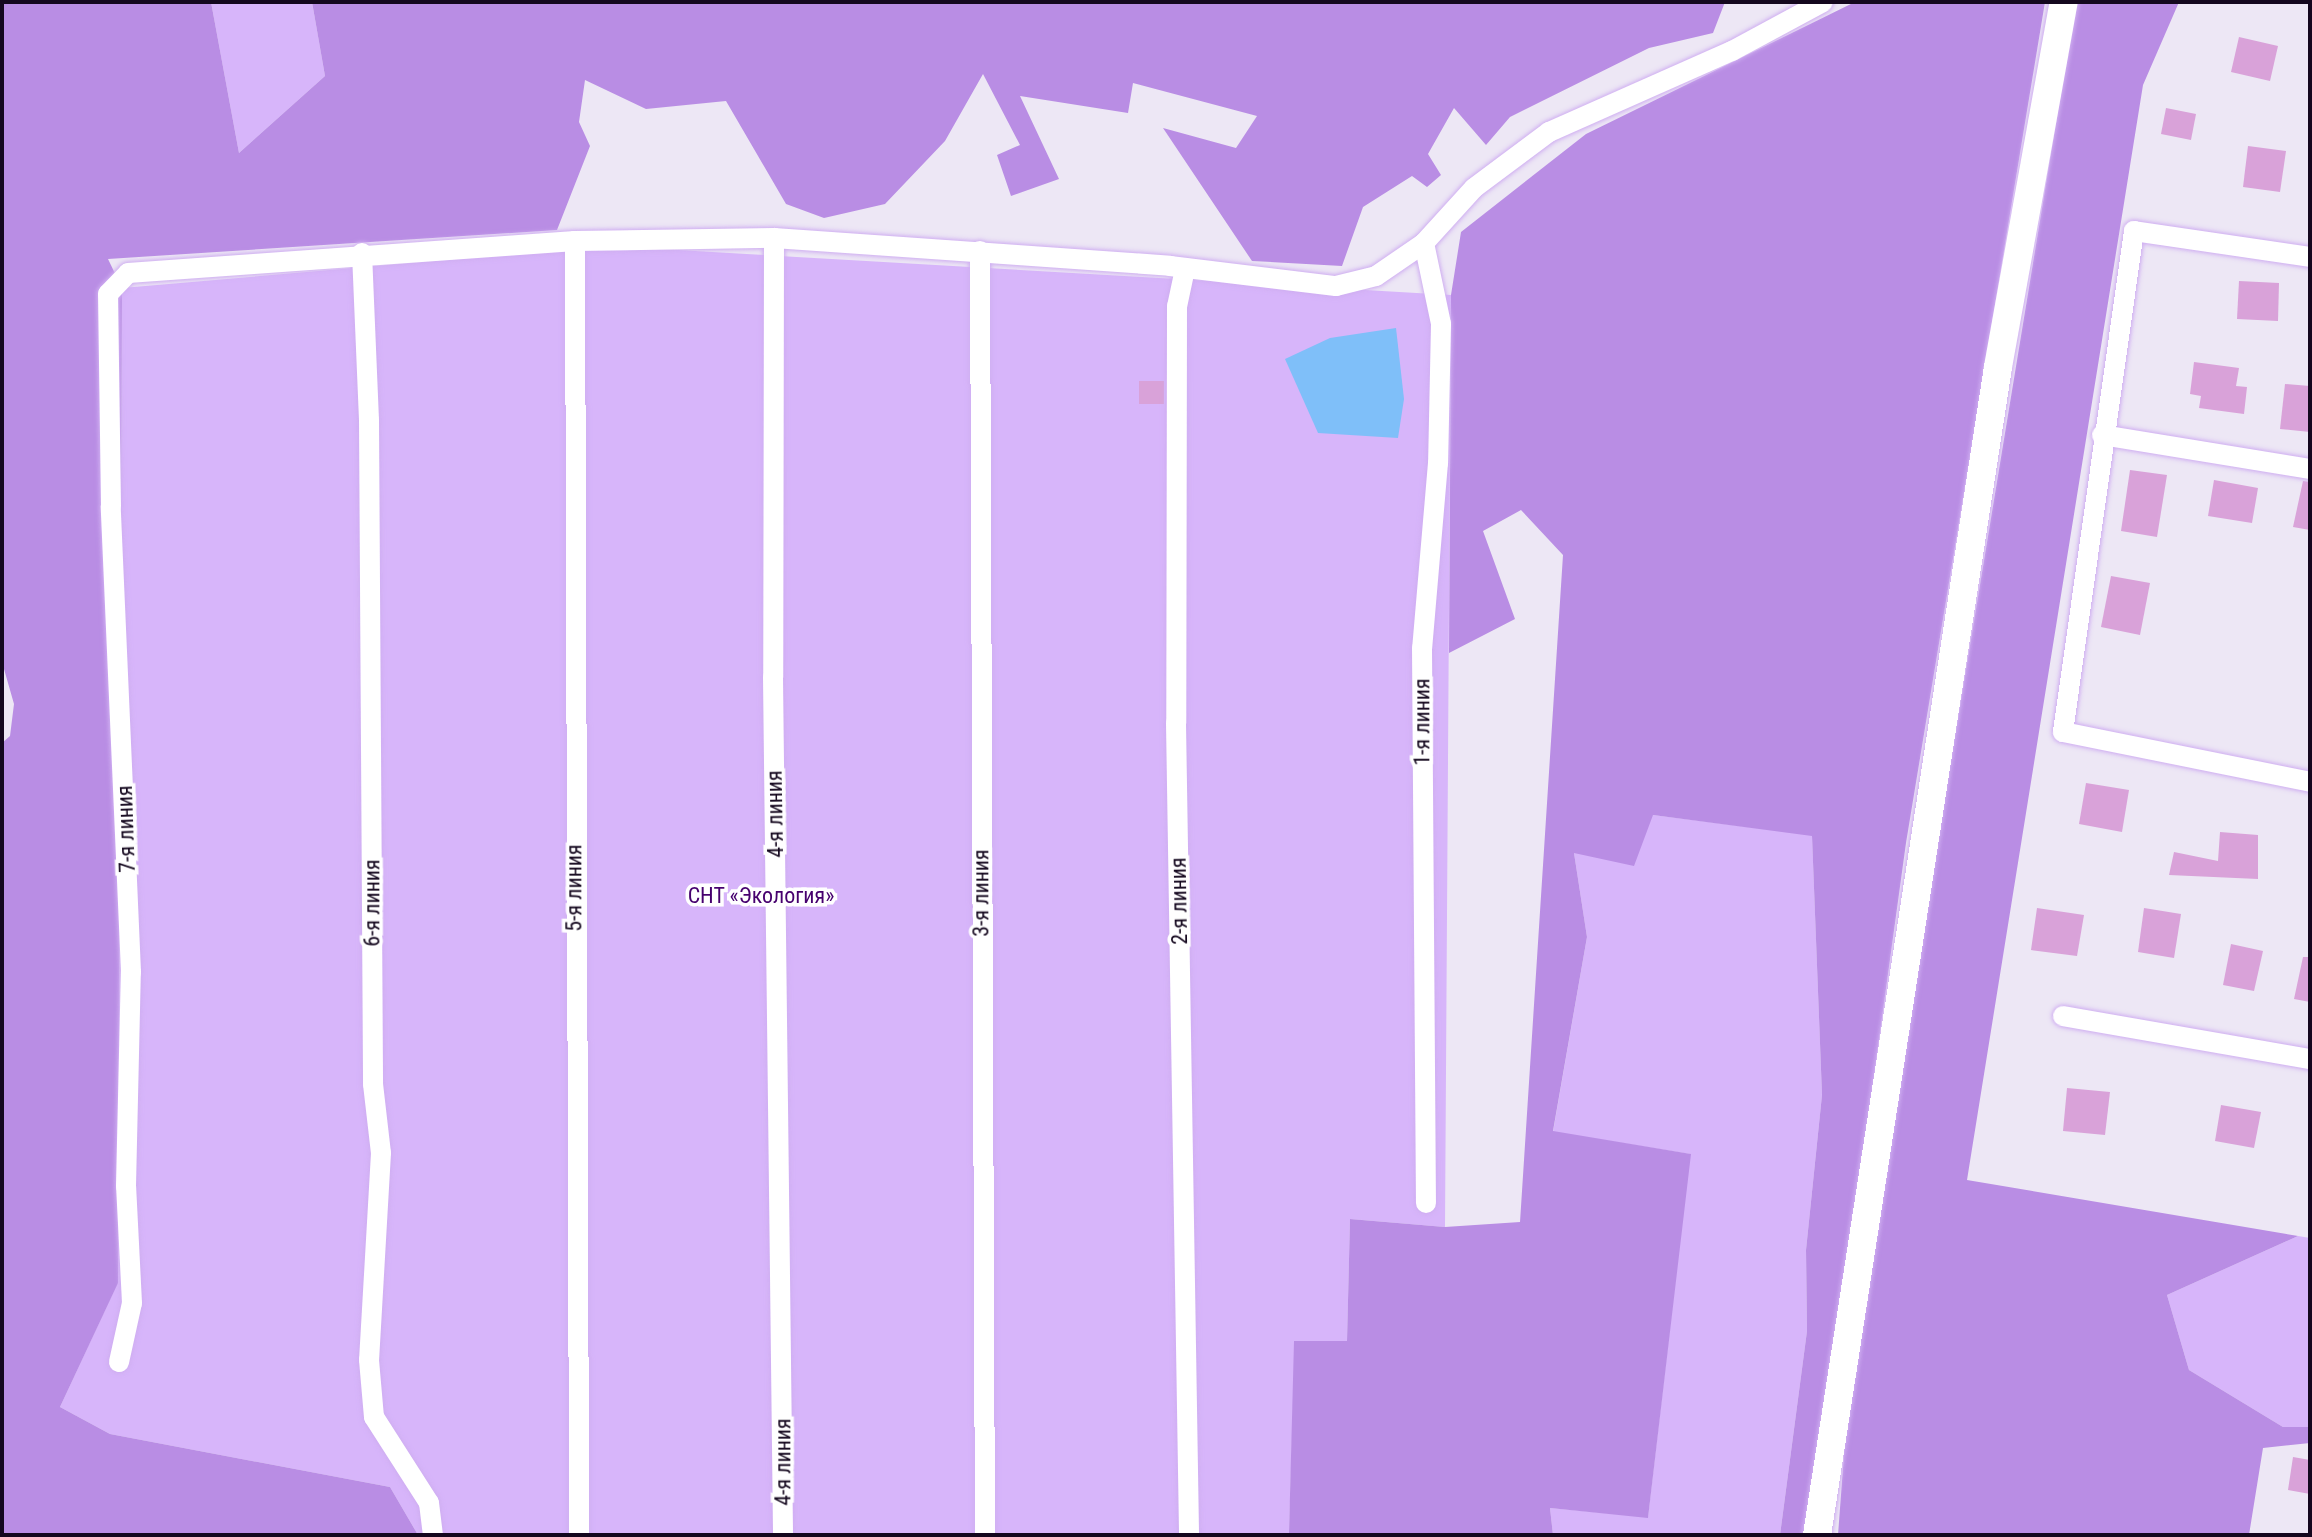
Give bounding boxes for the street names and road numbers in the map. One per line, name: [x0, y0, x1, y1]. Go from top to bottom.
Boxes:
street label: 1-я линия: [1409, 678, 1435, 766]
street label: 4-я линия: [761, 770, 789, 858]
street label: 7-я линия: [111, 785, 141, 873]
street label: 5-я линия: [561, 844, 587, 932]
street label: 3-я линия: [968, 849, 994, 937]
street label: 2-я линия: [1165, 857, 1193, 945]
street label: 6-я линия: [359, 859, 385, 947]
street label: 4-я линия: [770, 1418, 796, 1506]

